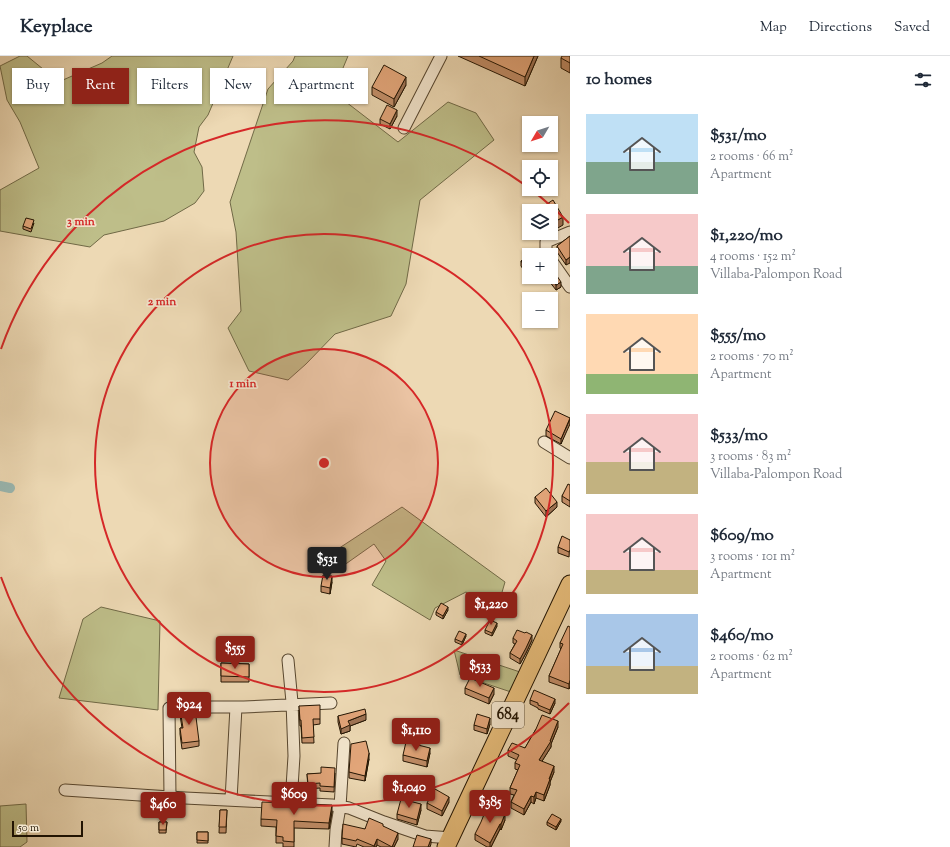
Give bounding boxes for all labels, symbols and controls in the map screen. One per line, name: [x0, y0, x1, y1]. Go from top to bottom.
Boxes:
text: Keyplace: [20, 14, 93, 41]
text: Map: [760, 18, 787, 38]
text: Directions: [809, 18, 872, 38]
text: Saved: [894, 18, 930, 38]
chip: Buy: [12, 68, 64, 104]
chip: Rent: [72, 68, 129, 104]
chip: Filters: [137, 68, 202, 104]
chip: New: [210, 68, 266, 104]
chip: Apartment: [274, 68, 368, 104]
text: 10 homes: [586, 68, 652, 92]
icon: filters: [912, 69, 934, 91]
north arrow: [522, 116, 558, 152]
map controls: [522, 116, 558, 328]
text: $531/mo: [710, 124, 767, 148]
icon: home: [618, 130, 666, 178]
text: 2 rooms · 66 m²: [710, 148, 793, 166]
button: locate: [522, 160, 558, 196]
text: Apartment: [710, 166, 771, 184]
button: layers: [522, 204, 558, 240]
text: 3 min: [67, 213, 96, 231]
text: $1,220/mo: [710, 224, 783, 248]
icon: home: [618, 230, 666, 278]
button: +: [522, 248, 558, 284]
text: 4 rooms · 152 m²: [710, 248, 796, 266]
text: Villaba-Palompon Road: [710, 266, 842, 284]
button: −: [522, 292, 558, 328]
text: 2 min: [148, 293, 177, 311]
text: $555/mo: [710, 324, 766, 348]
icon: home: [618, 330, 666, 378]
text: 2 rooms · 70 m²: [710, 348, 794, 366]
text: Apartment: [710, 366, 771, 384]
text: 1 min: [228, 375, 257, 393]
text: $533/mo: [710, 424, 768, 448]
icon: home: [618, 430, 666, 478]
text: 3 rooms · 83 m²: [710, 448, 791, 466]
centre of rings: [317, 456, 331, 470]
text: Villaba-Palompon Road: [710, 466, 842, 484]
text: $609/mo: [710, 524, 774, 548]
icon: home: [618, 530, 666, 578]
pin: $531: [303, 547, 351, 581]
text: 3 rooms · 101 m²: [710, 548, 795, 566]
text: $531: [316, 551, 338, 569]
text: Apartment: [710, 566, 771, 584]
pin: $1,220: [458, 592, 524, 626]
text: $1,220: [474, 596, 508, 614]
text: $460/mo: [710, 624, 774, 648]
icon: home: [618, 630, 666, 678]
pin: $555: [211, 636, 259, 670]
text: $555: [225, 640, 245, 658]
text: 2 rooms · 62 m²: [710, 648, 793, 666]
pin: $533: [456, 654, 504, 688]
text: $533: [469, 658, 491, 676]
text: Apartment: [710, 666, 771, 684]
pin: $924: [165, 692, 213, 726]
text: $924: [176, 696, 202, 714]
road number: 684: [492, 702, 524, 728]
pin: $1,110: [383, 718, 449, 752]
text: $1,110: [401, 722, 431, 740]
pin: $1,040: [376, 775, 442, 809]
text: $1,040: [392, 779, 426, 797]
pin: $609: [270, 782, 318, 816]
text: $609: [281, 786, 307, 804]
pin: $385: [466, 790, 514, 824]
pin: $460: [139, 792, 187, 826]
text: $385: [478, 794, 502, 812]
text: $460: [150, 796, 176, 814]
scale bar: [12, 819, 83, 838]
text: 50 m: [18, 820, 39, 836]

